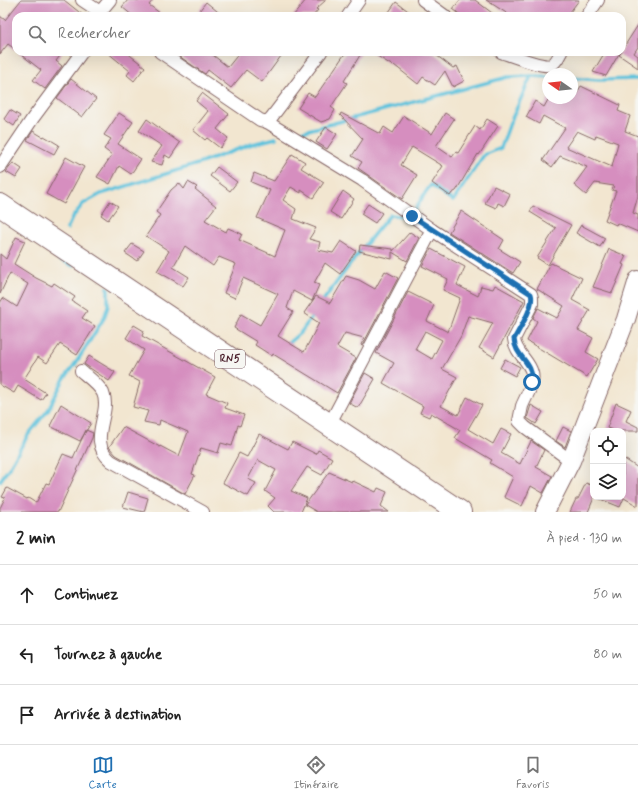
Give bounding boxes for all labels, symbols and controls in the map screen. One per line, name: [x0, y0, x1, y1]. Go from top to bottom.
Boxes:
search box: [12, 12, 626, 56]
icon: search: [26, 23, 48, 45]
text: Rechercher: [58, 24, 131, 44]
north arrow: [542, 68, 578, 104]
route end: [403, 207, 421, 225]
road number: RN5: [215, 350, 245, 368]
route start: [523, 373, 541, 391]
map controls: [590, 428, 626, 500]
button: locate: [590, 428, 626, 464]
button: layers: [590, 464, 626, 500]
text: 2 min: [16, 527, 56, 549]
text: À pied · 130 m: [546, 530, 622, 547]
icon: ahead: [16, 584, 38, 606]
text: Continuez: [54, 585, 118, 605]
text: 50 m: [593, 586, 622, 603]
icon: left: [16, 644, 38, 666]
text: Tournez à gauche: [54, 645, 162, 665]
text: 80 m: [593, 646, 622, 663]
icon: arrive: [16, 704, 38, 726]
text: Arrivée à destination: [54, 705, 181, 725]
tab: Carte: [89, 754, 117, 792]
tab: Itinéraire: [294, 754, 339, 792]
tab: Favoris: [516, 754, 549, 792]

